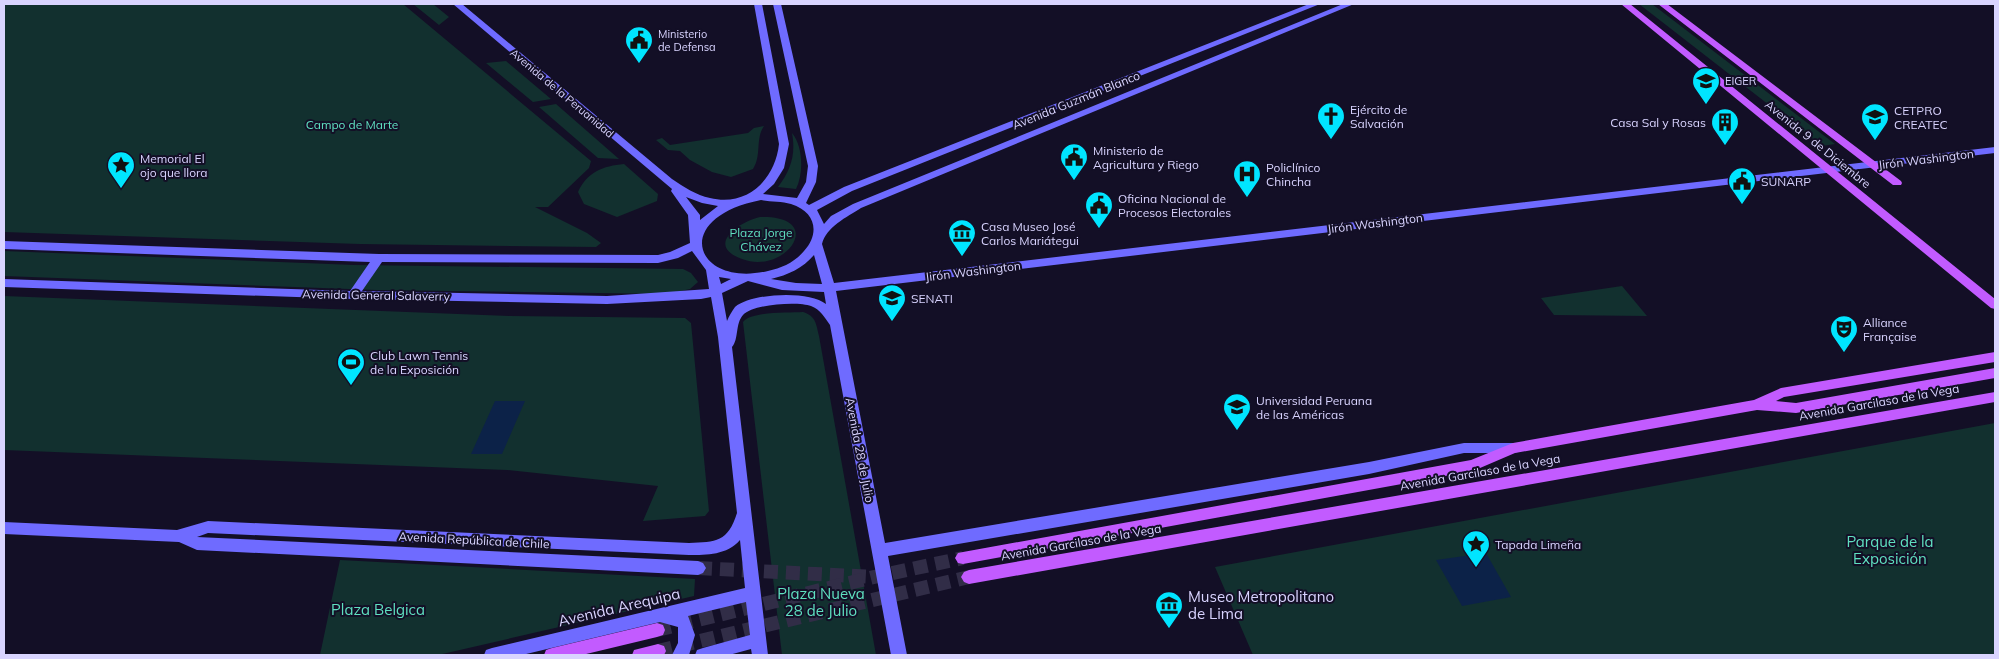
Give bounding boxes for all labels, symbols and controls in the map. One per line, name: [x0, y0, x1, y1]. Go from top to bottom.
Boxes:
public building icon: Ministerio de Defensa: [624, 25, 654, 64]
place label: Ministerio de Defensa: [658, 27, 716, 54]
street label: Avenida de la Peruanidad: [507, 46, 617, 140]
school or university icon: EIGER: [1691, 66, 1721, 105]
street label: Avenida Guzmán Blanco: [1010, 67, 1142, 133]
place label: EIGER: [1725, 74, 1757, 88]
street label: Avenida 9 de Diciembre: [1762, 97, 1874, 191]
church icon: Ejército de Salvación: [1316, 101, 1346, 140]
place label: Ejército de Salvación: [1350, 102, 1407, 131]
school or university icon: CETPRO CREATEC: [1860, 102, 1890, 141]
place label: CETPRO CREATEC: [1894, 103, 1948, 132]
building icon: Casa Sal y Rosas: [1710, 107, 1740, 146]
place label: Casa Sal y Rosas: [1610, 115, 1706, 130]
park label: Campo de Marte: [306, 117, 398, 132]
public building icon: Ministerio de Agricultura y Riego: [1059, 142, 1089, 181]
place label: Ministerio de Agricultura y Riego: [1093, 143, 1199, 172]
street label: Jirón Washington: [1877, 146, 1975, 172]
place icon: Memorial El ojo que llora: [106, 150, 136, 189]
place label: Memorial El ojo que llora: [140, 151, 208, 180]
hospital icon: Policlínico Chincha: [1232, 159, 1262, 198]
place label: Policlínico Chincha: [1266, 160, 1320, 189]
public building icon: SUNARP: [1727, 166, 1757, 205]
place label: SUNARP: [1761, 174, 1811, 189]
public building icon: Oficina Nacional de Procesos Electorales: [1084, 190, 1114, 229]
place label: Oficina Nacional de Procesos Electorales: [1118, 191, 1231, 220]
street label: Jirón Washington: [1326, 210, 1424, 236]
museum icon: Casa Museo José Carlos Mariátegui: [947, 218, 977, 257]
place label: Casa Museo José Carlos Mariátegui: [981, 219, 1079, 248]
park label: Plaza Jorge Chávez: [729, 225, 793, 254]
street label: Jirón Washington: [924, 258, 1022, 284]
school or university icon: SENATI: [877, 283, 907, 322]
street label: Avenida General Salaverry: [302, 286, 451, 304]
place label: SENATI: [911, 291, 953, 306]
theatre icon: Alliance Française: [1829, 314, 1859, 353]
place label: Alliance Française: [1863, 315, 1917, 344]
sports icon: Club Lawn Tennis de la Exposición: [336, 347, 366, 386]
place label: Club Lawn Tennis de la Exposición: [370, 348, 468, 377]
street label: Avenida Garcilaso de la Vega: [1798, 381, 1960, 423]
school or university icon: Universidad Peruana de las Américas: [1222, 392, 1252, 431]
place label: Universidad Peruana de las Américas: [1256, 393, 1372, 422]
street label: Avenida 28 de Julio: [842, 396, 878, 504]
street label: Avenida Garcilaso de la Vega: [1399, 451, 1561, 493]
street label: Avenida Garcilaso de la Vega: [1000, 521, 1162, 563]
street label: Avenida República de Chile: [398, 529, 550, 551]
place icon: Tapada Limeña: [1461, 529, 1491, 568]
park label: Parque de la Exposición: [1846, 532, 1934, 568]
place label: Tapada Limeña: [1495, 537, 1581, 552]
street label: Avenida Arequipa: [556, 584, 682, 630]
park label: Plaza Nueva 28 de Julio: [777, 584, 865, 620]
place label: Museo Metropolitano de Lima: [1188, 587, 1334, 623]
museum icon: Museo Metropolitano de Lima: [1154, 590, 1184, 629]
park label: Plaza Belgica: [331, 600, 425, 619]

